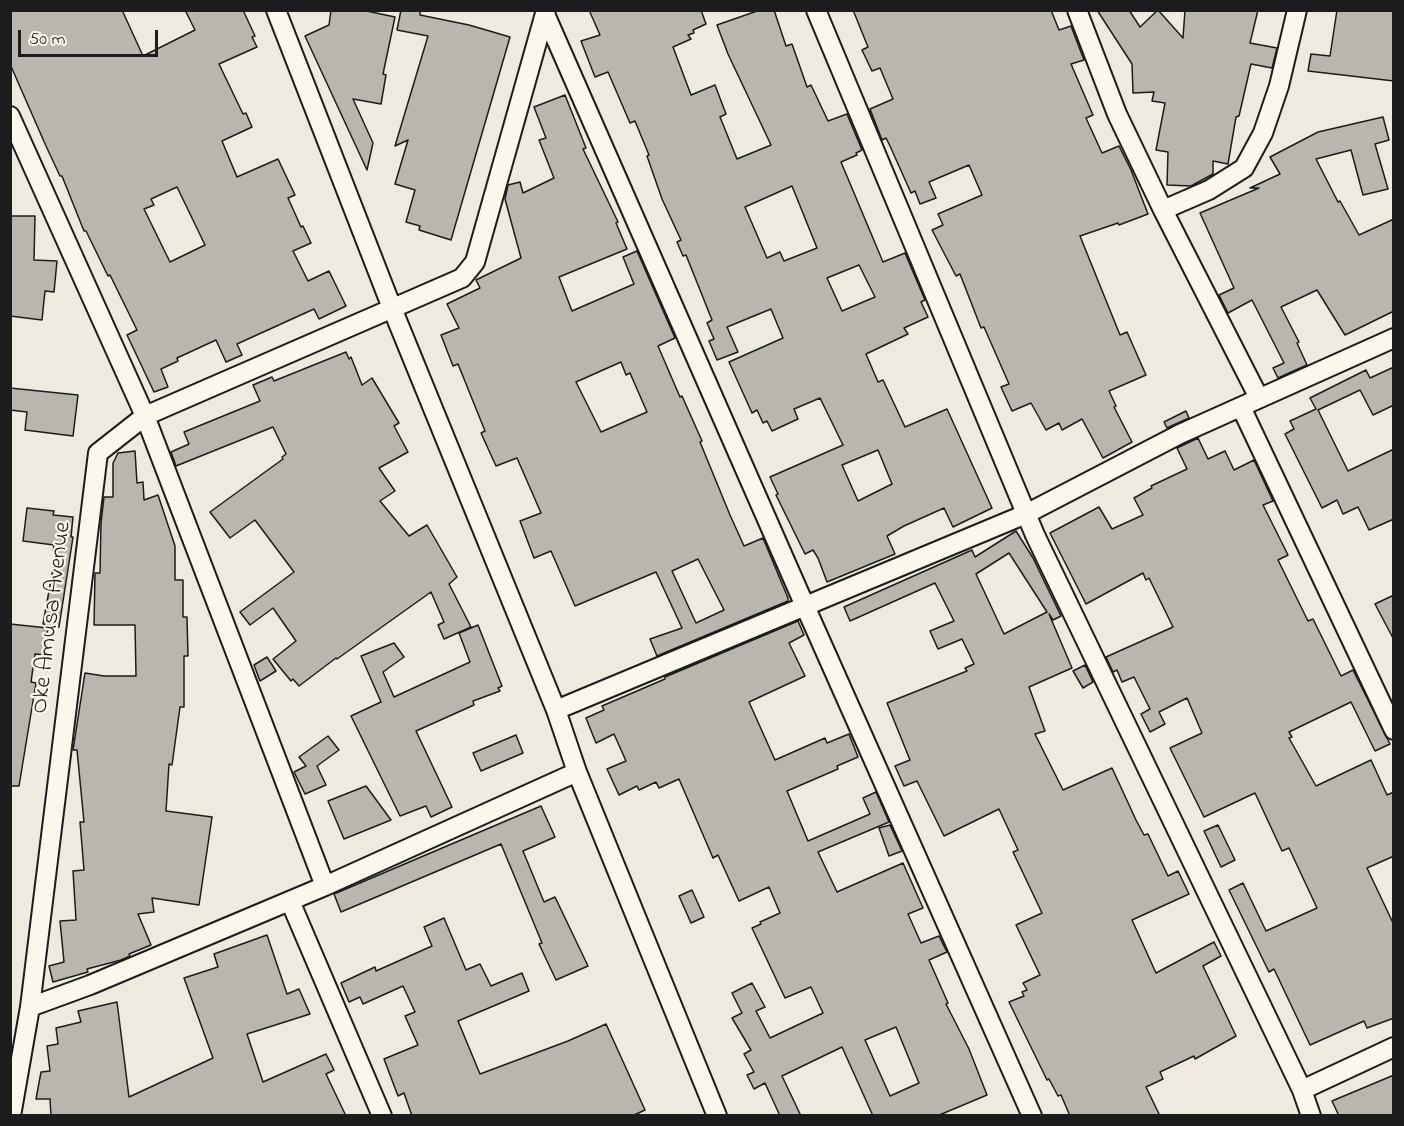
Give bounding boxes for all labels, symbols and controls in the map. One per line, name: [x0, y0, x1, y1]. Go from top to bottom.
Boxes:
scale bar: [21, 18, 160, 56]
text: 50 m: [29, 27, 66, 53]
street label: Oke Amusa Avenue: [27, 520, 79, 716]

